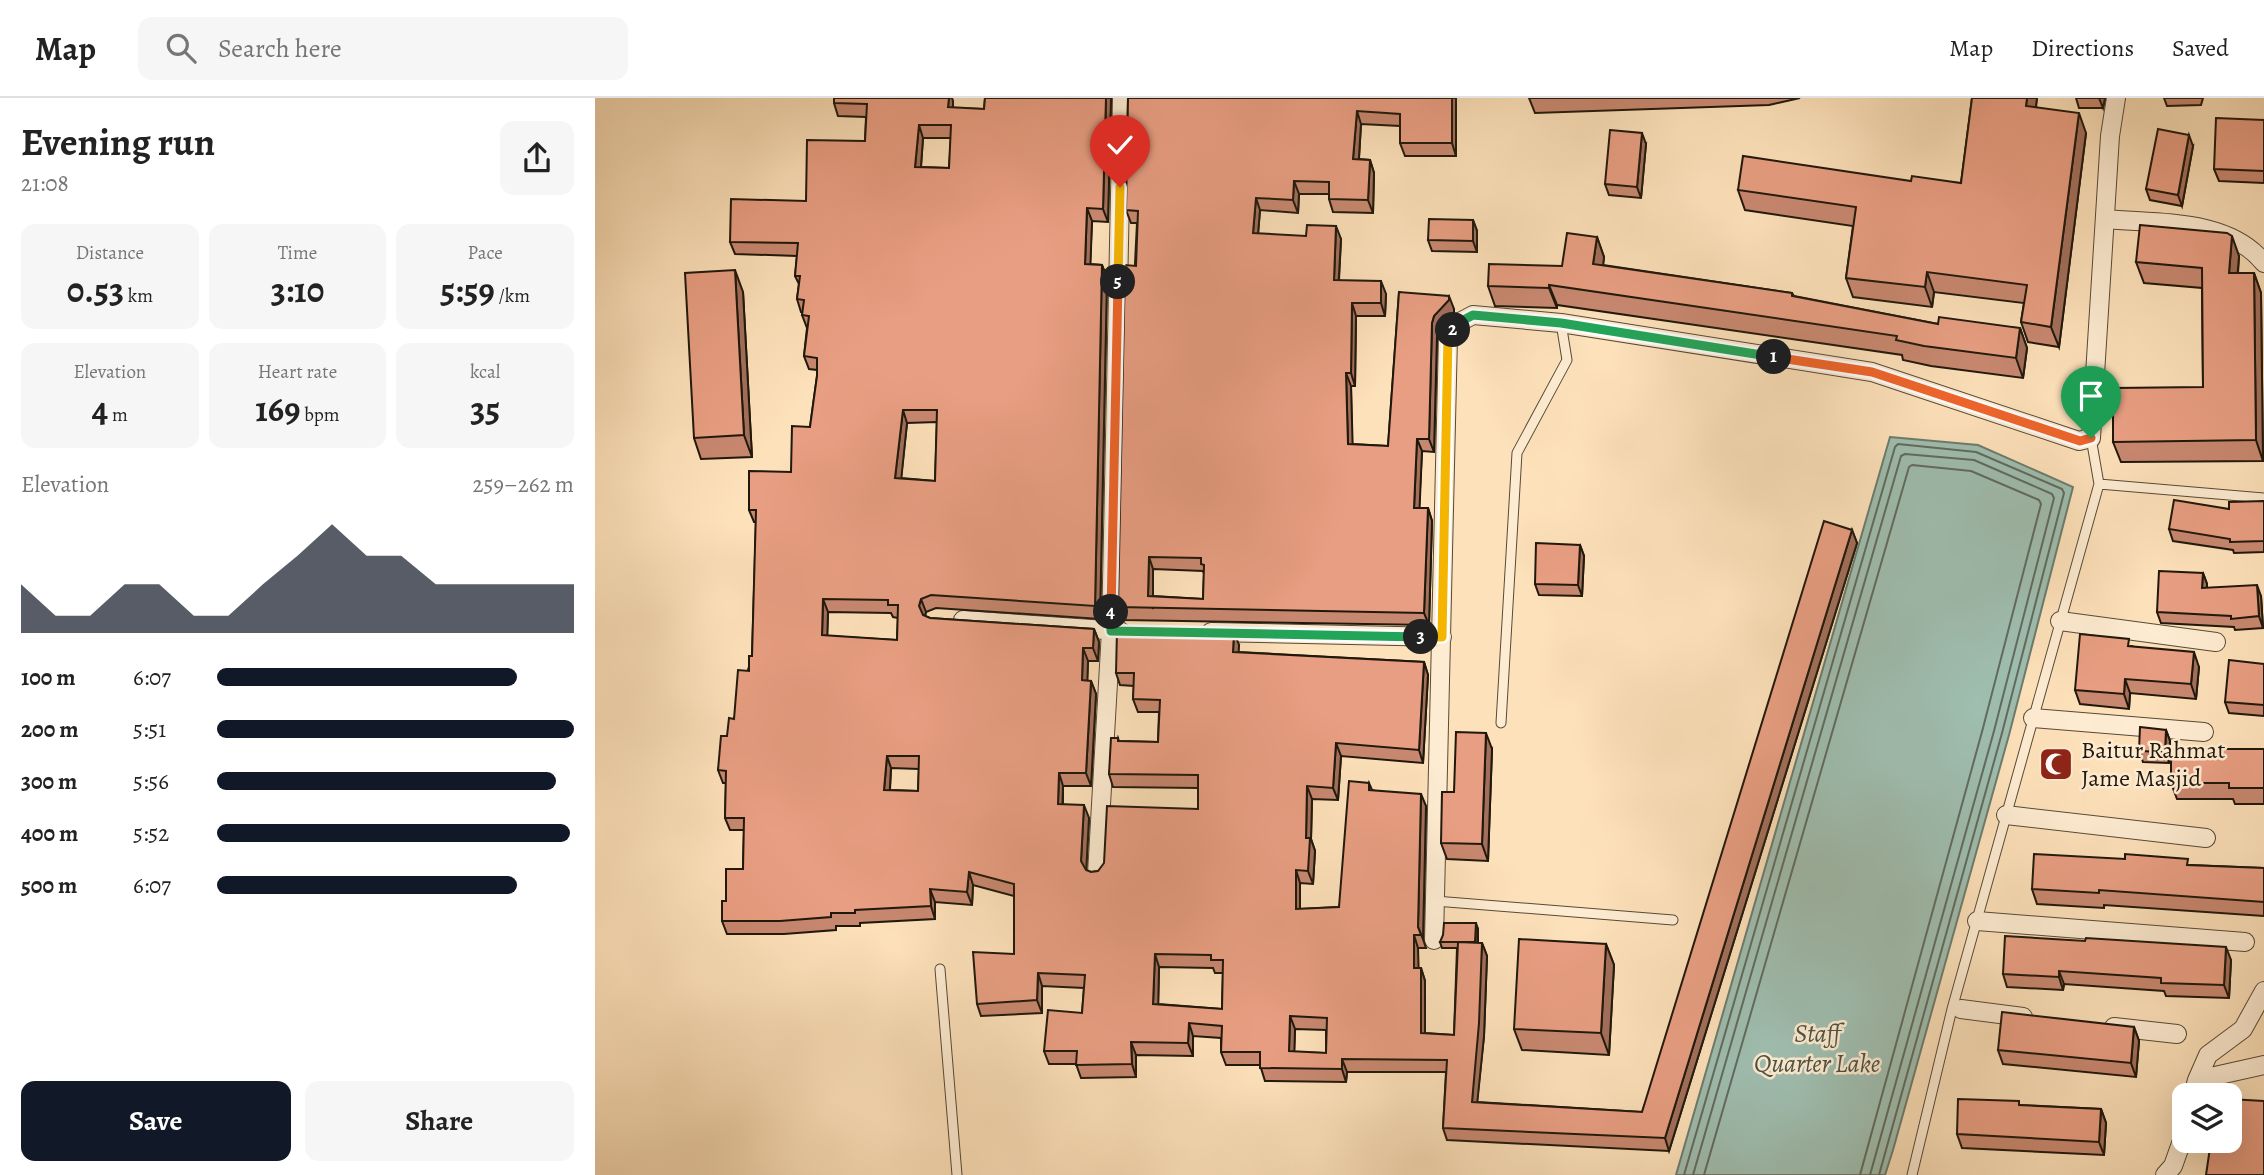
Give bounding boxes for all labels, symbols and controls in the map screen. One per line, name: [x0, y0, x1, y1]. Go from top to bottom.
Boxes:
search box: [138, 17, 628, 80]
text: Map: [35, 26, 96, 71]
icon: search: [162, 29, 200, 67]
text: Search here: [218, 31, 342, 66]
text: Map: [1949, 32, 1993, 64]
text: Directions: [2031, 32, 2134, 64]
text: Saved: [2172, 32, 2229, 64]
pin: [1090, 115, 1150, 187]
text: Evening run: [21, 116, 215, 168]
button: share: [500, 121, 574, 195]
icon: check: [1101, 126, 1139, 164]
text: 21:08: [21, 168, 69, 199]
text: Distance: [76, 240, 144, 266]
text: Time: [278, 240, 317, 266]
text: Pace: [468, 240, 503, 266]
pin: 5: [1100, 264, 1135, 300]
text: 0.53: [67, 266, 124, 314]
text: 3:10: [271, 266, 324, 314]
text: 5:59: [440, 266, 495, 314]
text: 5: [1113, 268, 1122, 294]
text: km: [124, 283, 153, 309]
text: /km: [495, 283, 530, 309]
pin: 2: [1435, 313, 1471, 348]
text: 2: [1448, 316, 1457, 342]
pin: 1: [1757, 340, 1791, 374]
text: 1: [1770, 343, 1777, 369]
text: Elevation: [73, 359, 146, 385]
text: Heart rate: [258, 359, 337, 385]
text: kcal: [470, 359, 500, 385]
pin: [2061, 366, 2121, 438]
icon: arrive: [2072, 377, 2110, 415]
text: 4: [92, 385, 108, 433]
text: 169: [255, 385, 300, 433]
text: 35: [470, 385, 500, 433]
text: m: [108, 402, 128, 428]
text: bpm: [300, 402, 340, 428]
text: Elevation: [21, 469, 109, 500]
text: 259–262 m: [473, 469, 574, 500]
pin: 4: [1093, 594, 1129, 630]
text: 4: [1106, 598, 1115, 624]
pin: 3: [1403, 620, 1439, 654]
text: 3: [1416, 623, 1425, 649]
text: 100 m: [21, 662, 76, 693]
text: 6:07: [133, 662, 171, 693]
text: 200 m: [21, 714, 79, 745]
text: 5:51: [133, 714, 166, 745]
place label: Baitur Rahmat Jame Masjid: [2081, 734, 2225, 794]
mosque icon: Baitur Rahmat Jame Masjid: [2037, 745, 2075, 783]
text: 300 m: [21, 766, 77, 797]
text: 5:56: [133, 766, 169, 797]
text: 400 m: [21, 818, 78, 849]
text: 5:52: [133, 818, 169, 849]
text: 500 m: [21, 870, 77, 901]
text: 6:07: [133, 870, 171, 901]
water label: Staff Quarter Lake: [1754, 1016, 1880, 1081]
button: Save: [21, 1081, 291, 1161]
button: Share: [305, 1081, 574, 1161]
map controls: [2172, 1083, 2242, 1153]
button: layers: [2172, 1083, 2242, 1153]

